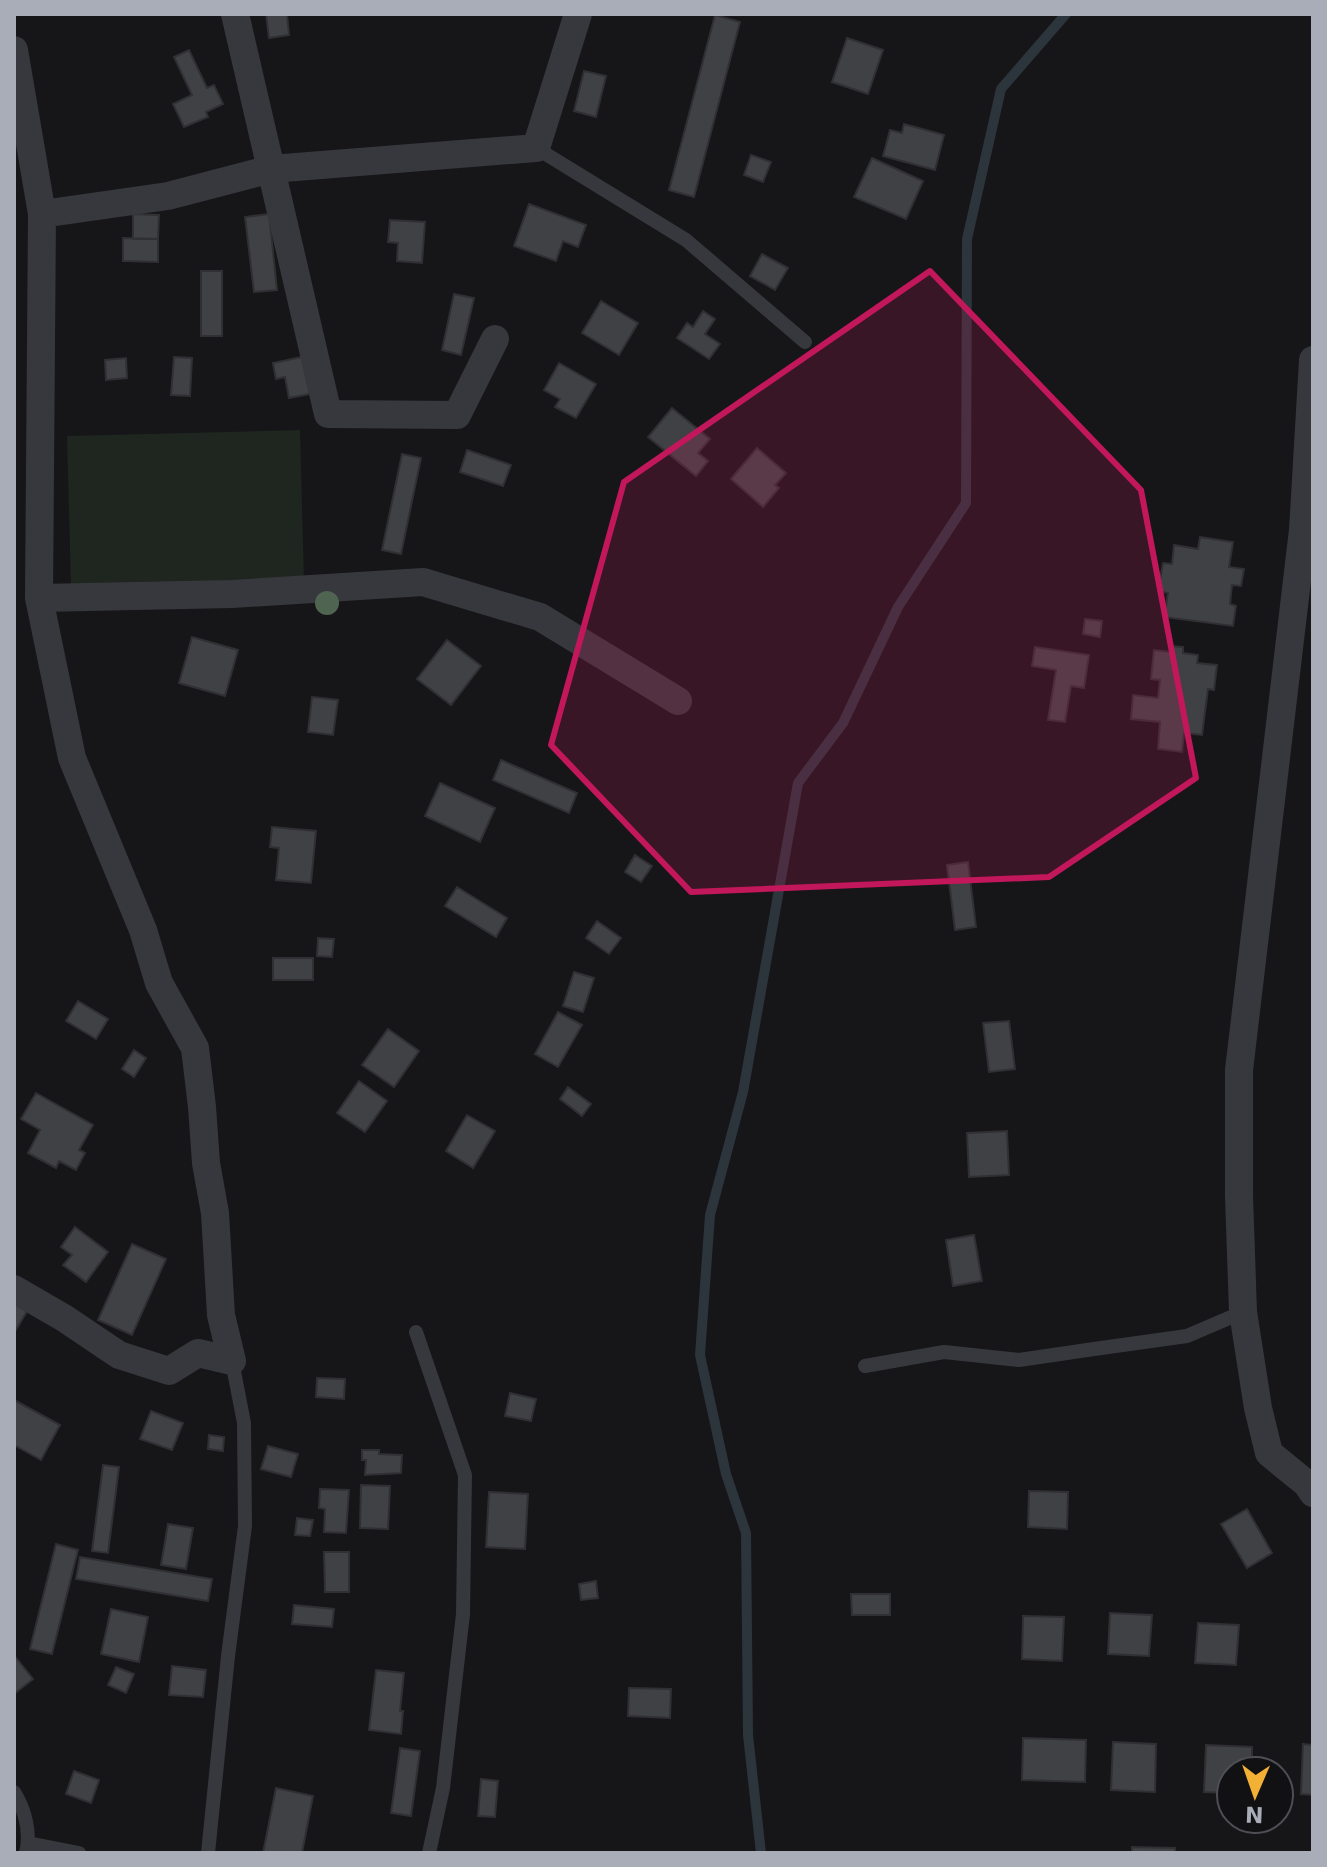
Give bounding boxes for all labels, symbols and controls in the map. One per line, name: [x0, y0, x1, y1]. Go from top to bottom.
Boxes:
north arrow: [1215, 1755, 1295, 1835]
text: N: [1245, 1802, 1264, 1827]

